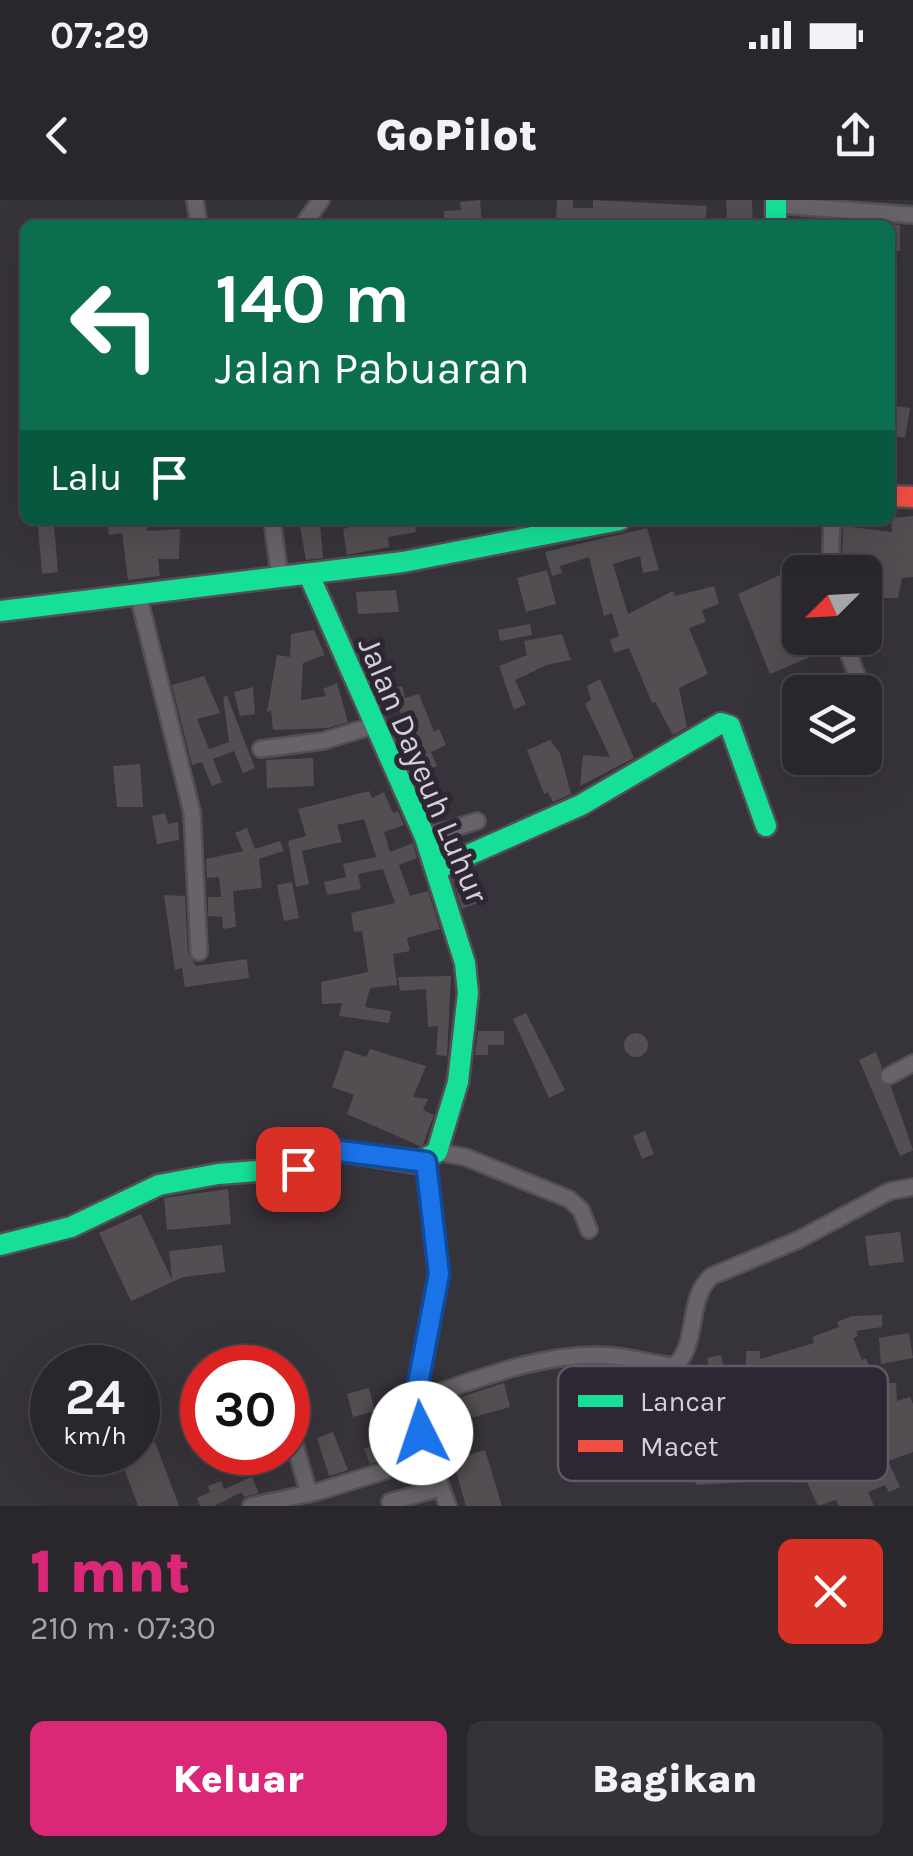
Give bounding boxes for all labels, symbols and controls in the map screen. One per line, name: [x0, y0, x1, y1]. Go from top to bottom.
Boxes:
text: 07:29: [50, 13, 149, 58]
icon: back: [30, 108, 85, 163]
icon: share: [828, 108, 883, 163]
text: GoPilot: [376, 109, 537, 161]
text: 140 m: [215, 258, 410, 340]
icon: left: [50, 260, 180, 390]
text: Jalan Pabuaran: [215, 342, 530, 394]
icon: arrive: [142, 450, 197, 505]
text: Lalu: [50, 455, 122, 500]
north arrow: [782, 555, 882, 655]
map controls: [782, 555, 882, 775]
street label: Jalan Dayeuh Luhur: [350, 632, 496, 909]
button: layers: [782, 675, 882, 775]
pin: [256, 1127, 341, 1212]
icon: arrive: [271, 1142, 326, 1197]
speed limit sign: 30: [180, 1345, 310, 1475]
legend: [558, 1366, 888, 1481]
text: 24: [65, 1368, 125, 1427]
position arrow: [369, 1381, 473, 1485]
text: Lancar: [640, 1385, 726, 1418]
text: km/h: [63, 1421, 127, 1450]
text: Macet: [640, 1430, 718, 1463]
text: 1 mnt: [30, 1537, 190, 1607]
button: close: [778, 1539, 883, 1644]
text: 210 m · 07:30: [30, 1610, 216, 1647]
button: Keluar: [30, 1721, 447, 1836]
button: Bagikan: [467, 1721, 883, 1836]

